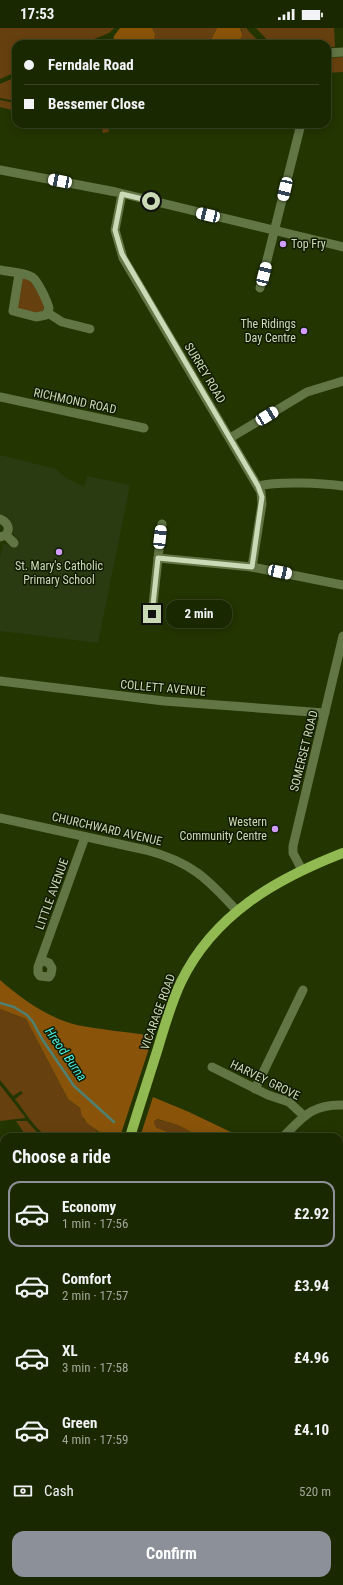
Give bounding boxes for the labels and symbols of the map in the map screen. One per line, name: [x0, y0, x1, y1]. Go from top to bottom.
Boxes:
car: [47, 173, 73, 189]
car: [276, 176, 294, 202]
route start: [142, 192, 160, 210]
car: [195, 206, 221, 224]
place label: Top Fry: [291, 237, 326, 251]
marker: Top Fry: [278, 239, 288, 249]
car: [255, 261, 273, 287]
place label: The Ridings Day Centre: [241, 317, 296, 345]
marker: The Ridings Day Centre: [299, 326, 309, 336]
street label: SURREY ROAD: [182, 340, 229, 406]
street label: RICHMOND ROAD: [32, 385, 118, 417]
car: [254, 405, 280, 427]
car: [153, 524, 167, 550]
marker: St. Mary's Catholic Primary School: [54, 547, 64, 557]
place label: St. Mary's Catholic Primary School: [15, 559, 104, 587]
car: [267, 564, 293, 580]
callout: 2 min: [166, 600, 232, 628]
route end: [143, 605, 161, 623]
street label: COLLETT AVENUE: [120, 677, 206, 699]
street label: SOMERSET ROAD: [287, 709, 321, 793]
street label: CHURCHWARD AVENUE: [51, 810, 163, 848]
place label: Western Community Centre: [179, 815, 267, 843]
marker: Western Community Centre: [270, 824, 280, 834]
street label: LITTLE AVENUE: [33, 856, 71, 932]
street label: VICARAGE ROAD: [138, 972, 178, 1052]
water label: Hreod Burna: [42, 1024, 90, 1084]
street label: HARVEY GROVE: [228, 1057, 302, 1103]

